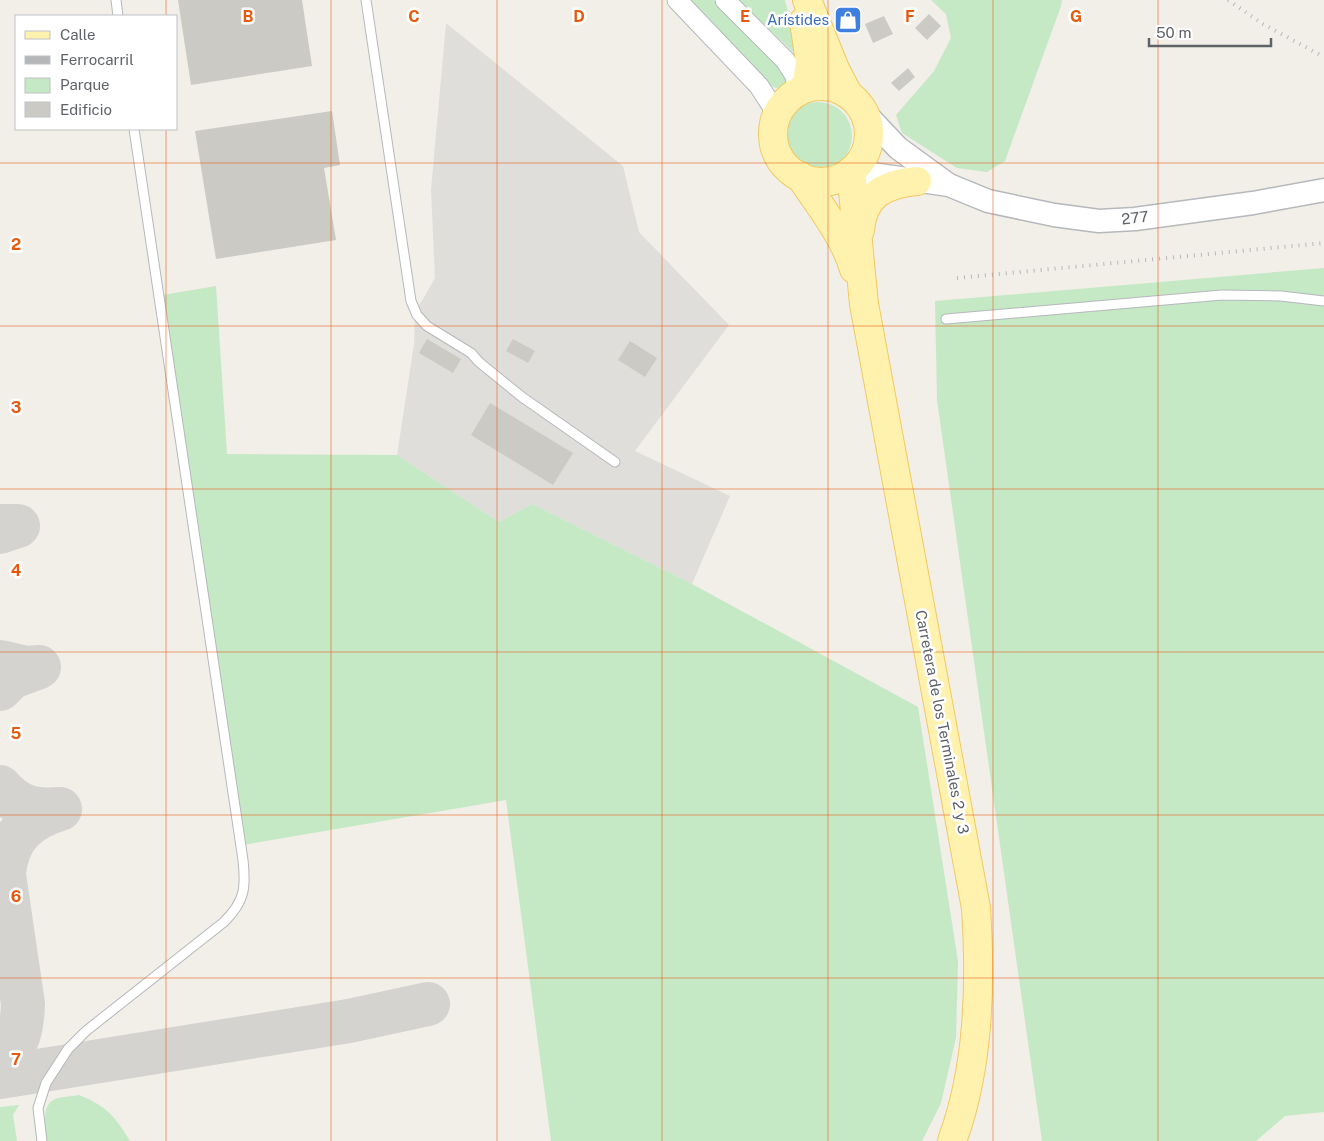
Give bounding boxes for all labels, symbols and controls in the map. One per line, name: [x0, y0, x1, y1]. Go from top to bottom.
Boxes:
shop icon: Arístides: [833, 5, 863, 35]
text: B: [243, 7, 254, 26]
text: C: [408, 7, 420, 26]
text: D: [573, 7, 585, 26]
text: E: [740, 7, 750, 26]
text: F: [905, 7, 915, 26]
text: G: [1070, 7, 1082, 26]
place label: Arístides: [767, 11, 829, 28]
legend: [15, 15, 178, 130]
scale bar: [1149, 15, 1272, 47]
text: 50 m: [1156, 24, 1191, 41]
text: Calle: [60, 26, 96, 43]
text: Ferrocarril: [60, 51, 134, 68]
text: Parque: [60, 76, 110, 93]
text: Edificio: [60, 101, 112, 118]
street label: 277: [1121, 208, 1149, 227]
text: 2: [11, 235, 21, 254]
text: 3: [11, 398, 21, 417]
text: 4: [11, 561, 22, 580]
street label: Carretera de los Terminales 2 y 3: [912, 608, 973, 835]
text: 5: [11, 724, 22, 743]
text: 6: [11, 887, 21, 906]
text: 7: [11, 1050, 21, 1069]

